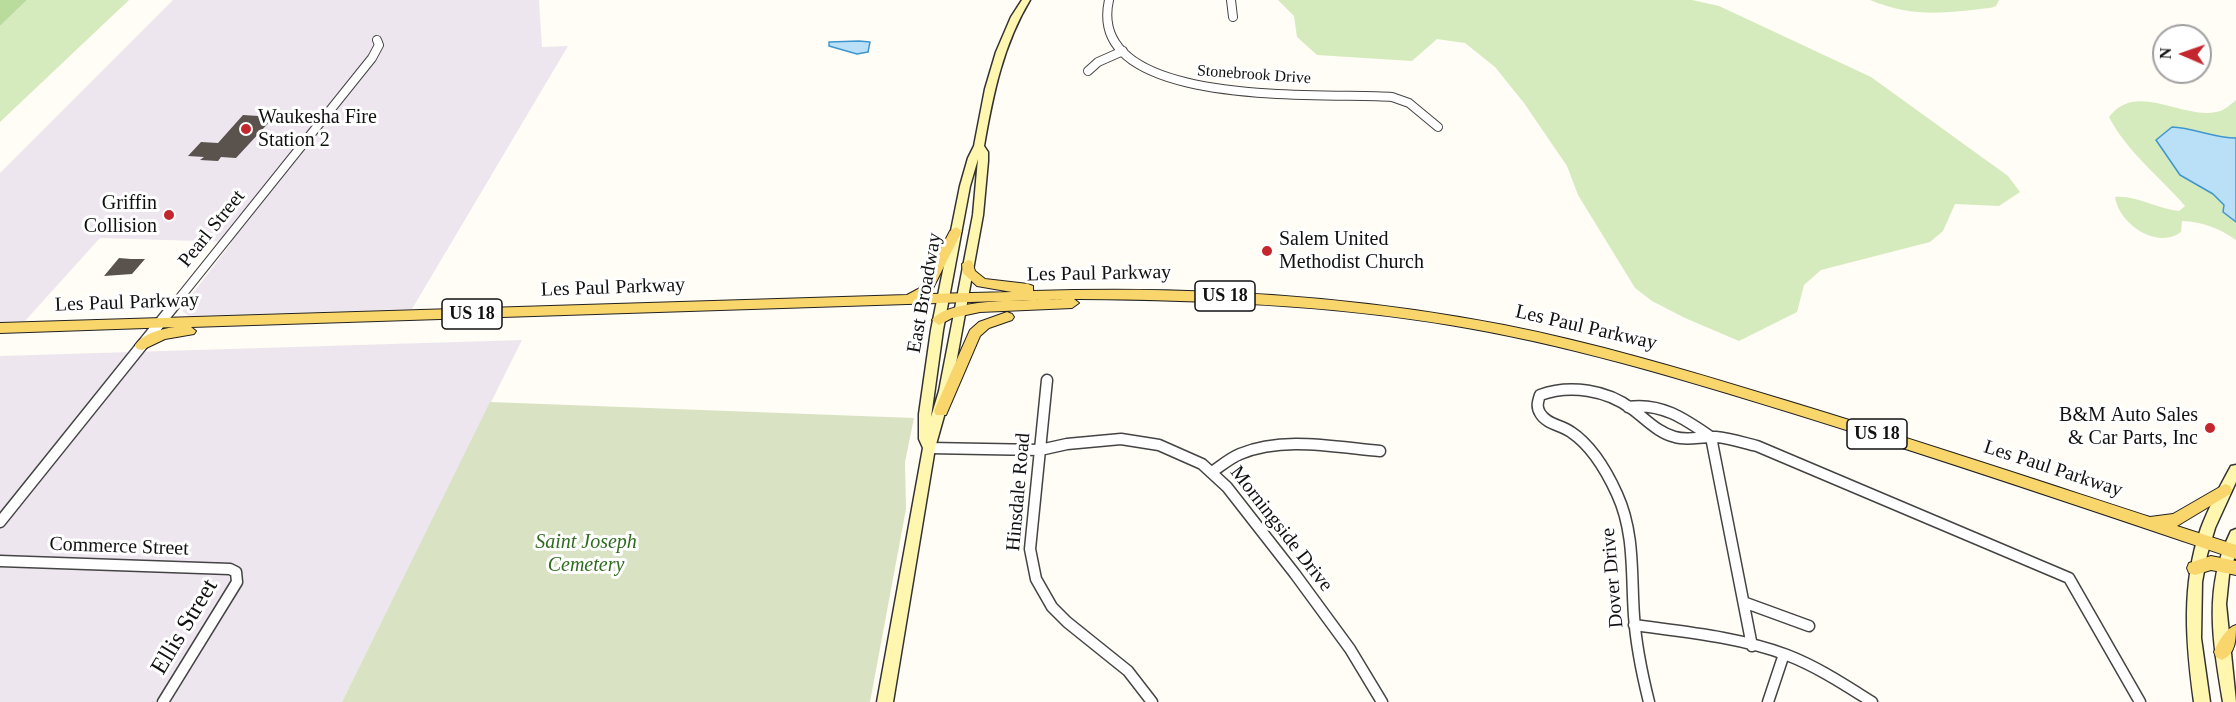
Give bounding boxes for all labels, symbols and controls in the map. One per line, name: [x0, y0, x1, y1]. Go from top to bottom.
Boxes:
north arrow: [2152, 24, 2212, 84]
text: N: [2157, 47, 2174, 59]
street label: Stonebrook Drive: [1196, 61, 1312, 89]
place label: Waukesha Fire Station 2: [258, 106, 377, 153]
marker: Waukesha Fire Station 2: [239, 122, 253, 136]
street label: Pearl Street: [173, 185, 251, 273]
place label: Griffin Collision: [84, 192, 157, 239]
marker: Griffin Collision: [162, 208, 176, 222]
place label: Salem United Methodist Church: [1279, 228, 1424, 275]
street label: East Broadway: [903, 231, 947, 355]
marker: Salem United Methodist Church: [1260, 244, 1274, 258]
street label: Les Paul Parkway: [1027, 261, 1171, 287]
street label: Les Paul Parkway: [540, 273, 686, 303]
road number: US 18: [1195, 281, 1255, 311]
street label: Les Paul Parkway: [54, 288, 200, 318]
road number: US 18: [442, 299, 502, 329]
street label: Les Paul Parkway: [1513, 300, 1659, 356]
place label: B&M Auto Sales & Car Parts, Inc: [2059, 404, 2198, 451]
road number: US 18: [1847, 419, 1907, 449]
marker: B&M Auto Sales & Car Parts, Inc: [2203, 421, 2217, 435]
street label: Hinsdale Road: [1002, 432, 1036, 552]
street label: Les Paul Parkway: [1981, 435, 2125, 503]
street label: Morningside Drive: [1225, 461, 1337, 597]
street label: Dover Drive: [1597, 527, 1629, 629]
park label: Saint Joseph Cemetery: [535, 531, 637, 578]
street label: Commerce Street: [49, 533, 189, 561]
street label: Ellis Street: [145, 574, 225, 680]

